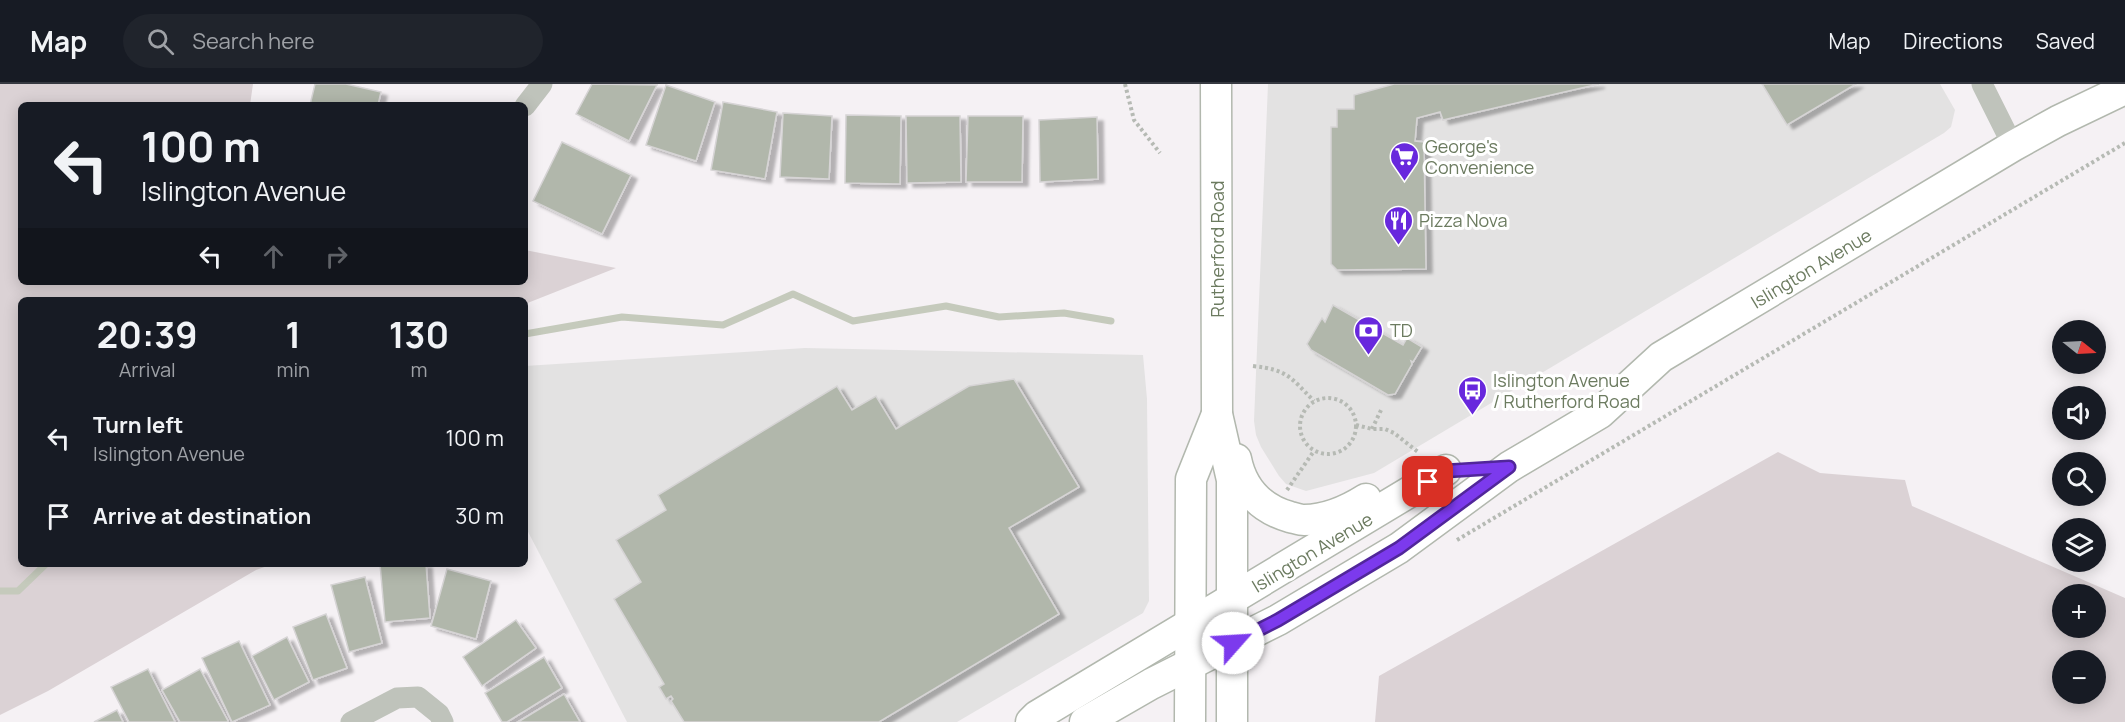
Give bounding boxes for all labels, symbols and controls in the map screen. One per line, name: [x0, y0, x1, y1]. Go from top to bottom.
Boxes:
search box: [123, 14, 543, 68]
text: Map: [30, 22, 87, 60]
icon: search: [144, 25, 177, 58]
text: Search here: [192, 26, 315, 56]
text: Map: [1829, 27, 1870, 55]
text: Directions: [1903, 27, 2003, 55]
text: Saved: [2036, 27, 2095, 55]
text: 100 m: [141, 117, 261, 175]
icon: left: [42, 126, 120, 204]
place label: George's Convenience: [1425, 134, 1534, 179]
supermarket icon: George's Convenience: [1388, 140, 1420, 182]
text: Islington Avenue: [141, 172, 346, 209]
street label: Rutherford Road: [1205, 181, 1229, 317]
restaurant icon: Pizza Nova: [1382, 204, 1414, 246]
place label: Pizza Nova: [1419, 208, 1507, 232]
street label: Islington Avenue: [1746, 222, 1876, 314]
icon: left: [194, 240, 227, 273]
icon: ahead: [257, 240, 290, 273]
icon: right: [320, 240, 353, 273]
text: 20:39: [97, 310, 198, 359]
text: 1: [285, 310, 301, 359]
text: 130: [389, 310, 449, 359]
bank icon: TD: [1353, 314, 1385, 356]
place label: TD: [1390, 318, 1413, 342]
north arrow: [2052, 320, 2106, 374]
map controls: [2052, 320, 2106, 704]
text: Arrival: [119, 356, 176, 383]
text: min: [276, 356, 310, 383]
text: m: [410, 356, 427, 383]
place label: Islington Avenue / Rutherford Road: [1493, 368, 1640, 413]
bus stop icon: Islington Avenue / Rutherford Road: [1456, 374, 1488, 416]
button: sound: [2052, 386, 2106, 440]
text: Turn left: [93, 410, 183, 440]
icon: left: [42, 422, 75, 455]
text: 100 m: [446, 423, 504, 453]
text: Islington Avenue: [93, 440, 245, 467]
button: search: [2052, 452, 2106, 506]
pin: [1402, 456, 1453, 507]
icon: arrive: [1411, 465, 1444, 498]
icon: arrive: [42, 500, 75, 533]
text: Arrive at destination: [93, 501, 311, 531]
text: 30 m: [455, 501, 504, 531]
street label: Islington Avenue: [1247, 506, 1377, 598]
button: layers: [2052, 518, 2106, 572]
button: +: [2052, 584, 2106, 638]
position arrow: [1201, 611, 1265, 675]
button: −: [2052, 650, 2106, 704]

